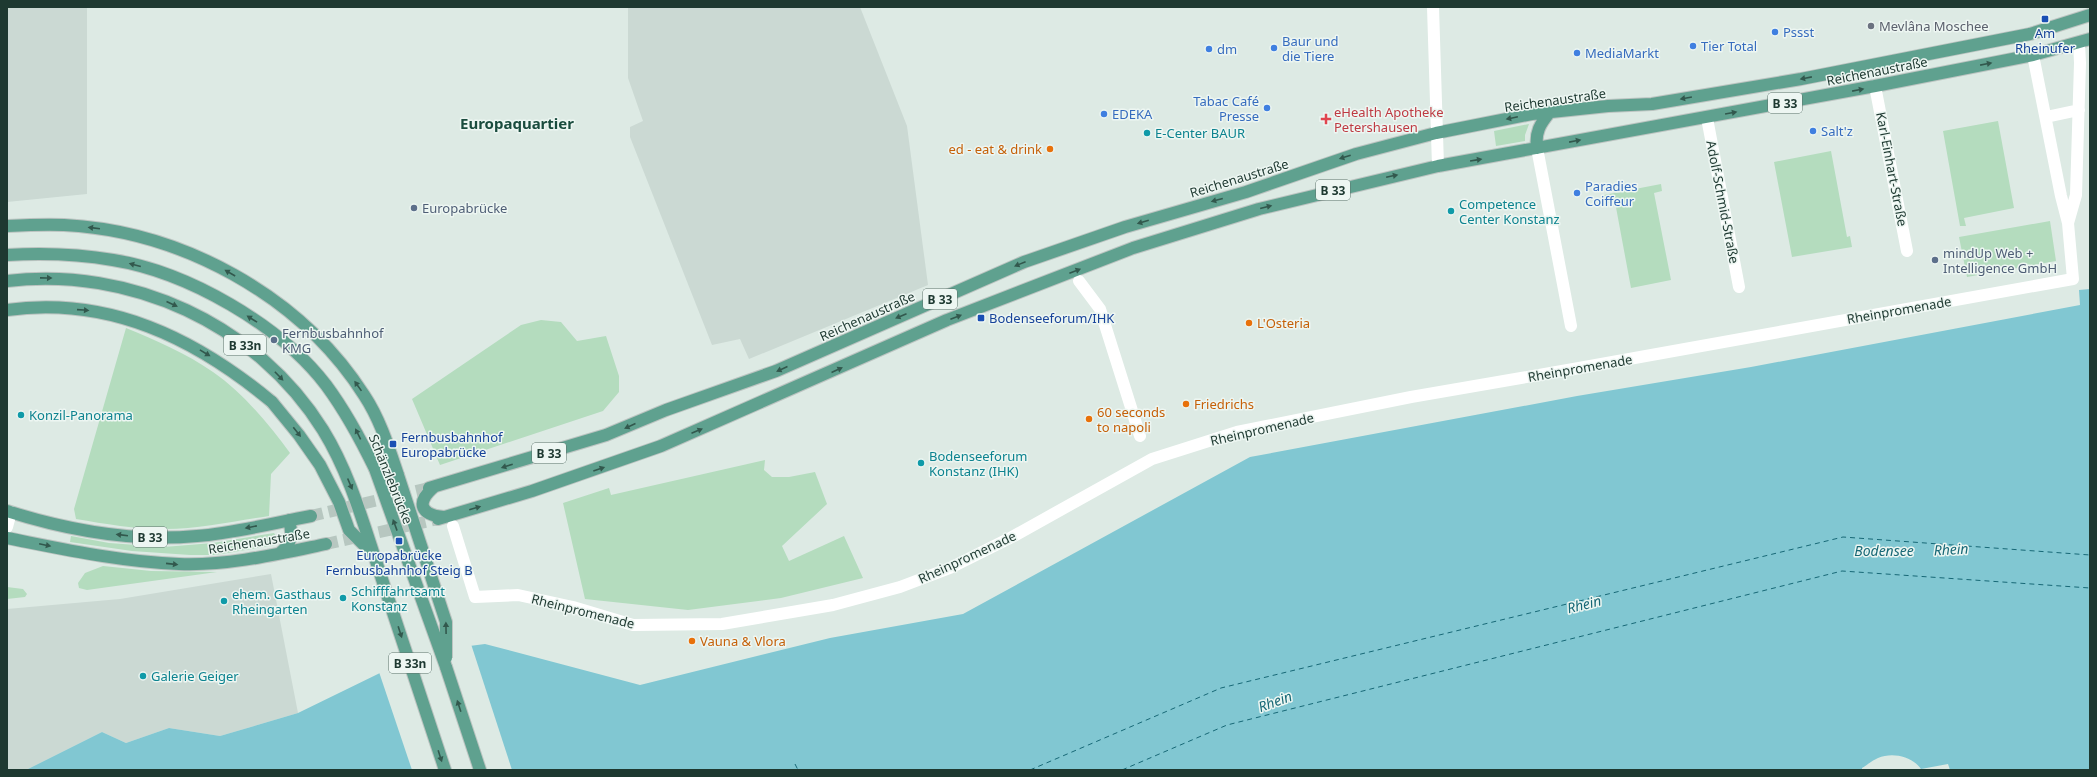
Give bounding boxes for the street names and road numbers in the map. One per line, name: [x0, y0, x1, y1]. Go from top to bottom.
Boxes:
street label: Reichenaustraße: [1825, 52, 1929, 90]
street label: Reichenaustraße: [1503, 84, 1607, 116]
road number: B 33: [1768, 93, 1802, 113]
street label: Karl-Einhart-Straße: [1872, 110, 1912, 228]
street label: Adolf-Schmid-Straße: [1702, 139, 1744, 265]
street label: Reichenaustraße: [1187, 154, 1291, 202]
road number: B 33: [1316, 180, 1350, 200]
street label: Reichenaustraße: [816, 287, 918, 345]
road number: B 33: [923, 289, 957, 309]
street label: Rheinpromenade: [1845, 292, 1953, 328]
road number: B 33n: [224, 335, 266, 355]
street label: Rheinpromenade: [1526, 350, 1634, 386]
street label: Rheinpromenade: [1208, 408, 1316, 450]
street label: Schänzlebrücke: [365, 431, 417, 527]
road number: B 33: [532, 443, 566, 463]
street label: Reichenaustraße: [207, 524, 311, 558]
street label: Rheinpromenade: [915, 526, 1019, 588]
road number: B 33: [133, 527, 167, 547]
street label: Rheinpromenade: [529, 589, 637, 633]
road number: B 33n: [389, 653, 431, 673]

